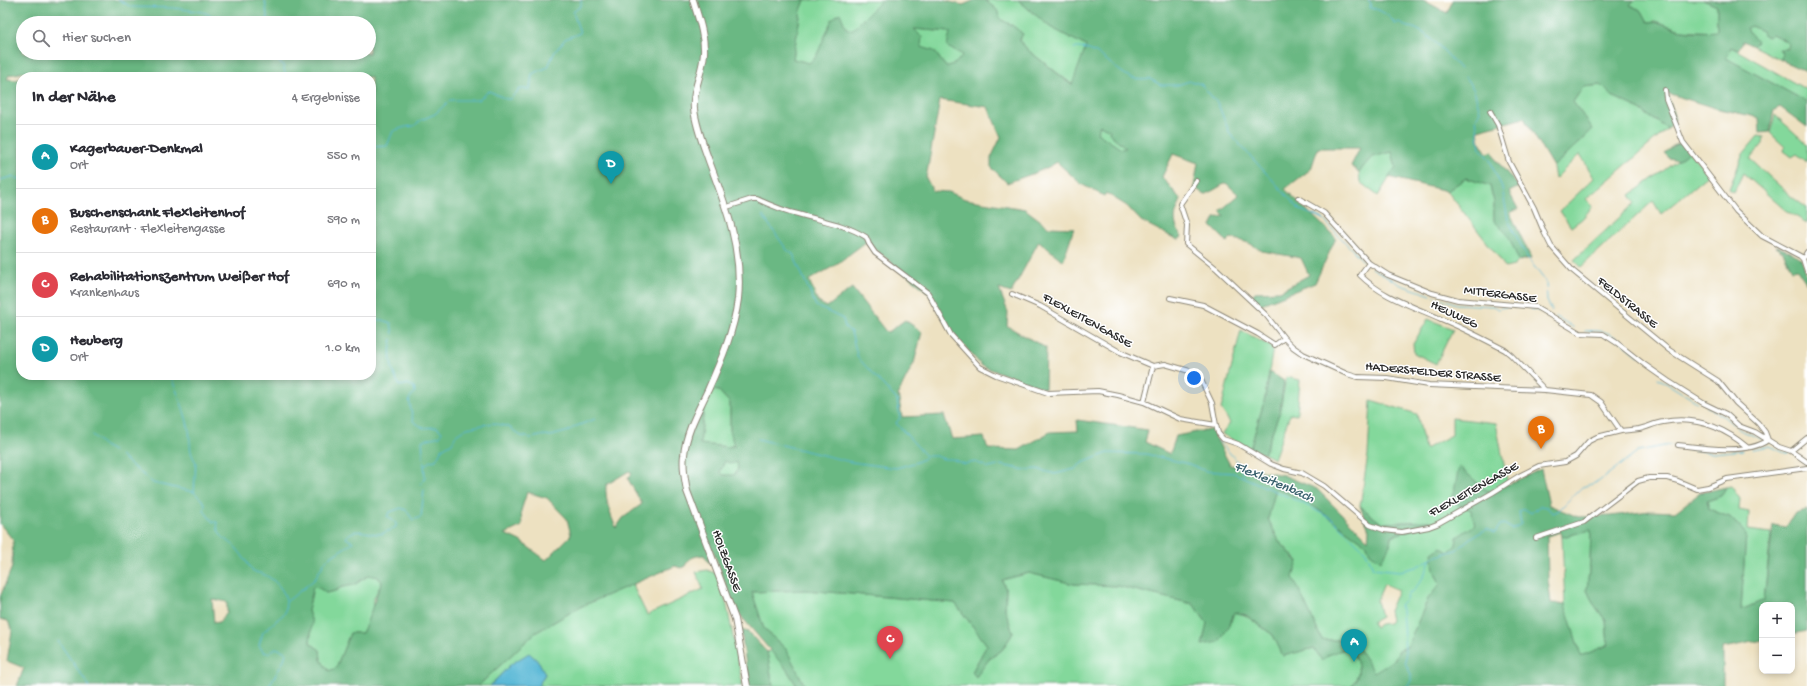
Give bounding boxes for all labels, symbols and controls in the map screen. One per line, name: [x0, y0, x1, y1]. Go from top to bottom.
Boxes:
search box: [16, 16, 376, 60]
icon: search: [30, 27, 52, 49]
text: Hier suchen: [62, 29, 131, 47]
text: In der Nähe: [32, 88, 115, 108]
text: 4 Ergebnisse: [292, 91, 360, 106]
text: Kagerbauer-Denkmal: [70, 140, 203, 158]
text: A: [41, 149, 49, 164]
text: 550 m: [327, 149, 360, 164]
pin: D: [598, 151, 624, 184]
text: Ort: [70, 158, 88, 173]
text: Buschenschank Flexleitenhof: [70, 204, 245, 222]
text: B: [42, 213, 48, 228]
text: 590 m: [327, 213, 360, 228]
text: Restaurant · Flexleitengasse: [70, 222, 225, 237]
text: Rehabilitationszentrum Weißer Hof: [70, 268, 289, 286]
street label: FELDSTRASSE: [1593, 273, 1661, 333]
text: C: [41, 277, 49, 292]
text: 690 m: [327, 277, 360, 292]
street label: MITTERGASSE: [1463, 283, 1538, 307]
text: Krankenhaus: [70, 286, 139, 301]
street label: FLEXLEITENGASSE: [1039, 290, 1135, 352]
street label: HEUWEG: [1428, 298, 1481, 333]
text: Heuberg: [70, 332, 123, 350]
text: D: [41, 341, 49, 356]
text: 1.0 km: [325, 341, 360, 356]
text: Ort: [70, 350, 88, 365]
street label: HADERSFELDER STRASSE: [1365, 360, 1502, 386]
your location: [1184, 368, 1204, 388]
pin: B: [1528, 416, 1554, 449]
water label: Flexleitenbach: [1231, 459, 1317, 508]
street label: FLEXLEITENGASSE: [1426, 459, 1522, 521]
street label: HOLZGASSE: [708, 528, 744, 595]
map controls: [1759, 602, 1795, 674]
button: +: [1759, 602, 1795, 638]
pin: C: [877, 626, 903, 659]
pin: A: [1341, 629, 1367, 662]
button: −: [1759, 638, 1795, 674]

